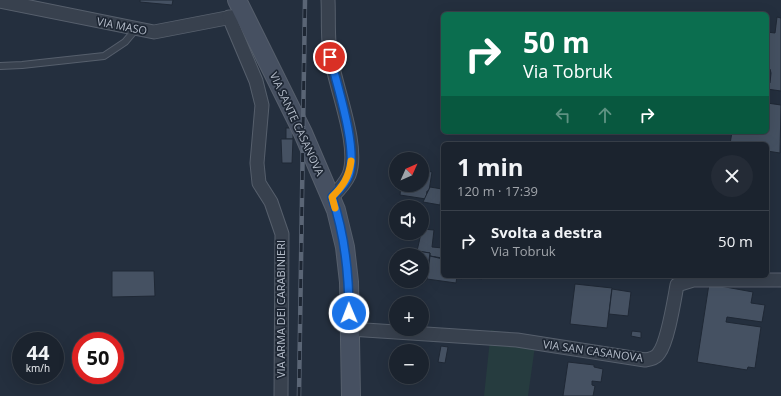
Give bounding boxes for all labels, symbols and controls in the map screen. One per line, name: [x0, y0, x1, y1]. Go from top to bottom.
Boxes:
street label: VIA MASO: [96, 13, 149, 38]
text: 50 m: [523, 23, 590, 61]
icon: right: [457, 28, 509, 80]
pin: [313, 40, 347, 74]
icon: arrive: [319, 46, 341, 68]
text: Via Tobruk: [523, 59, 613, 83]
street label: VIA SANTE CASANOVA: [267, 69, 328, 178]
icon: left: [552, 104, 574, 126]
icon: ahead: [594, 104, 616, 126]
icon: right: [636, 104, 658, 126]
text: 1 min: [457, 150, 524, 183]
north arrow: [389, 152, 429, 192]
map controls: [389, 152, 429, 384]
button: close: [711, 155, 753, 197]
text: 120 m · 17:39: [457, 182, 538, 200]
button: sound: [389, 200, 429, 240]
text: Svolta a destra: [491, 222, 602, 242]
icon: right: [457, 230, 479, 252]
text: 50 m: [718, 231, 753, 251]
street label: VIA ARMA DEI CARABINIERI: [273, 240, 288, 378]
text: Via Tobruk: [491, 242, 556, 260]
button: layers: [389, 248, 429, 288]
position arrow: [328, 292, 370, 334]
button: +: [389, 296, 429, 336]
speed limit sign: 50: [72, 332, 124, 384]
street label: VIA SAN CASANOVA: [542, 336, 644, 365]
text: 44: [27, 339, 49, 366]
button: −: [389, 344, 429, 384]
text: km/h: [26, 361, 50, 375]

